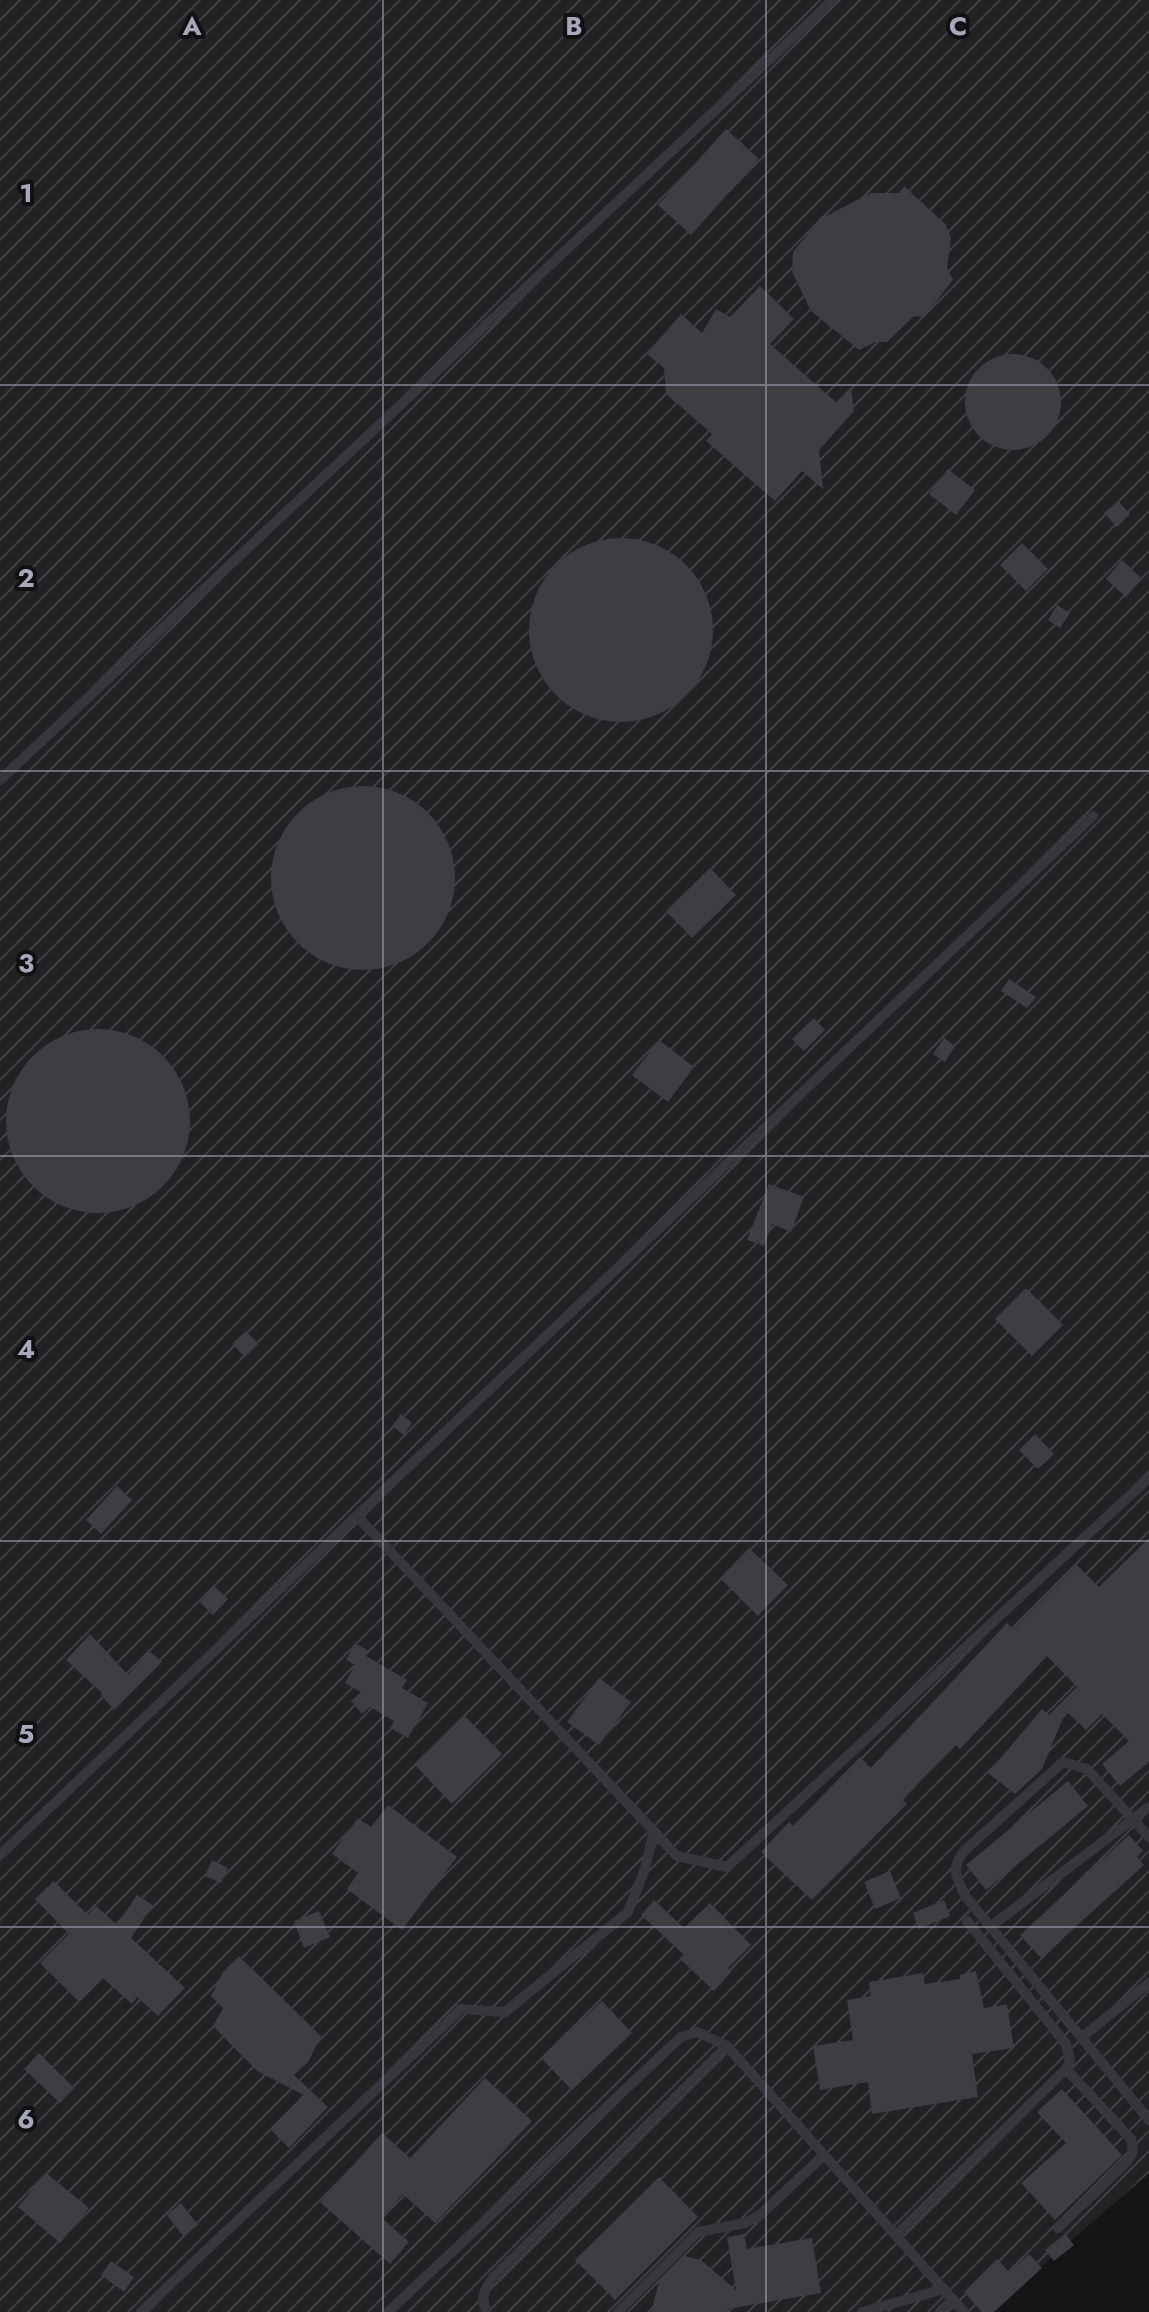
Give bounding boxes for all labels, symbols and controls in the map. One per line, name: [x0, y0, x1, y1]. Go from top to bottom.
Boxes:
text: A: [181, 7, 202, 45]
text: B: [565, 7, 583, 45]
text: C: [949, 7, 967, 45]
text: 1: [19, 174, 33, 212]
text: 2: [17, 559, 35, 597]
text: 3: [18, 944, 34, 982]
text: 4: [17, 1330, 35, 1368]
text: 5: [18, 1715, 34, 1753]
text: 6: [17, 2100, 35, 2138]

